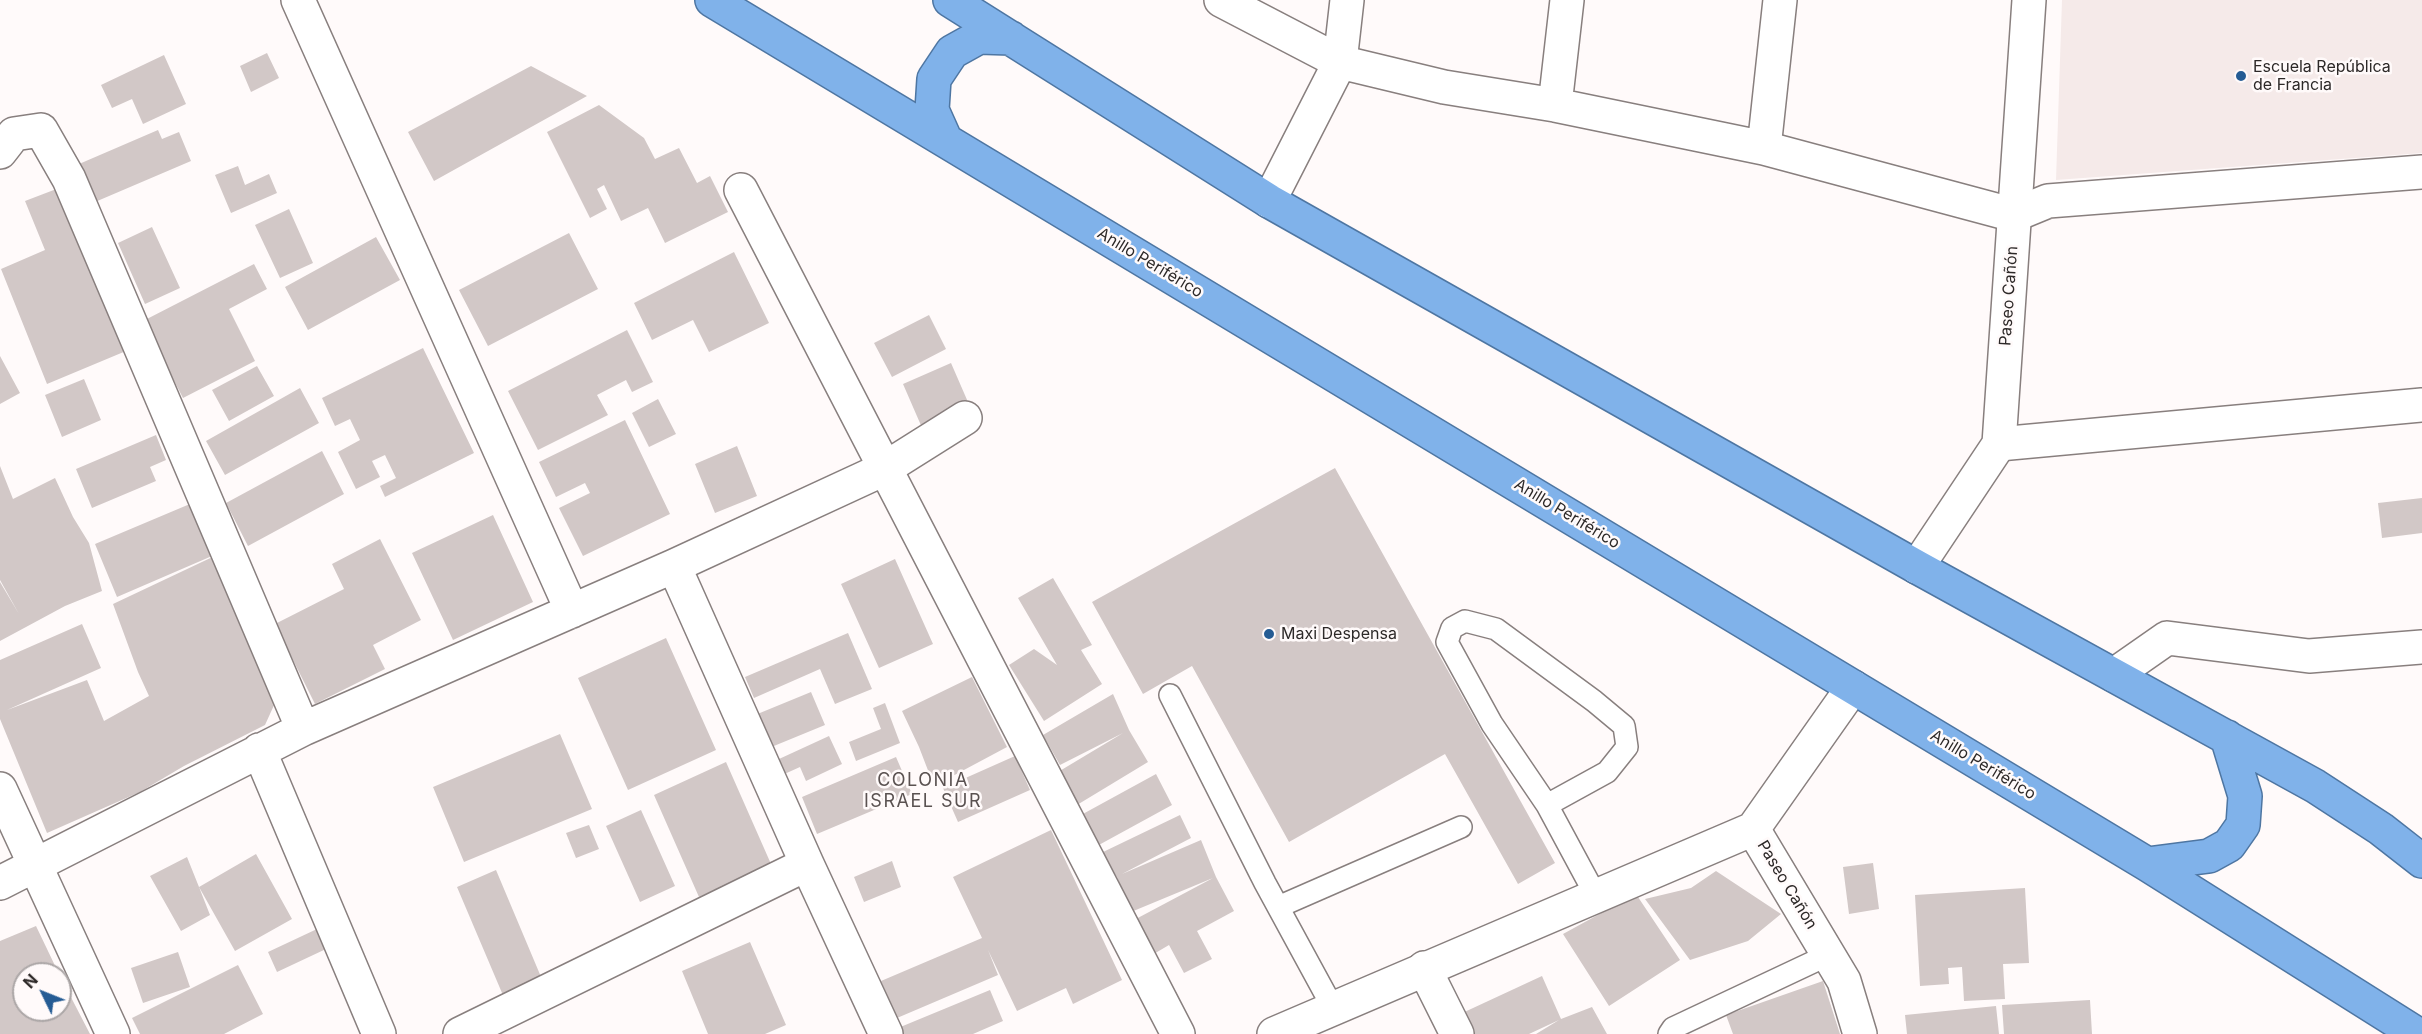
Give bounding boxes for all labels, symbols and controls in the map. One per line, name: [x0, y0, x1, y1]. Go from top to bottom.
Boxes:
place label: Escuela República de Francia: [2253, 57, 2391, 95]
marker: Escuela República de Francia: [2234, 69, 2248, 83]
street label: Anillo Periférico: [1094, 224, 1206, 302]
street label: Paseo Cañón: [1996, 245, 2022, 347]
street label: Anillo Periférico: [1511, 475, 1623, 553]
place label: Maxi Despensa: [1281, 624, 1397, 644]
marker: Maxi Despensa: [1262, 627, 1276, 641]
street label: Anillo Periférico: [1927, 726, 2039, 804]
district label: COLONIA ISRAEL SUR: [864, 770, 982, 812]
street label: Paseo Cañón: [1753, 837, 1821, 933]
north arrow: [12, 962, 72, 1022]
text: N: [19, 970, 42, 992]

